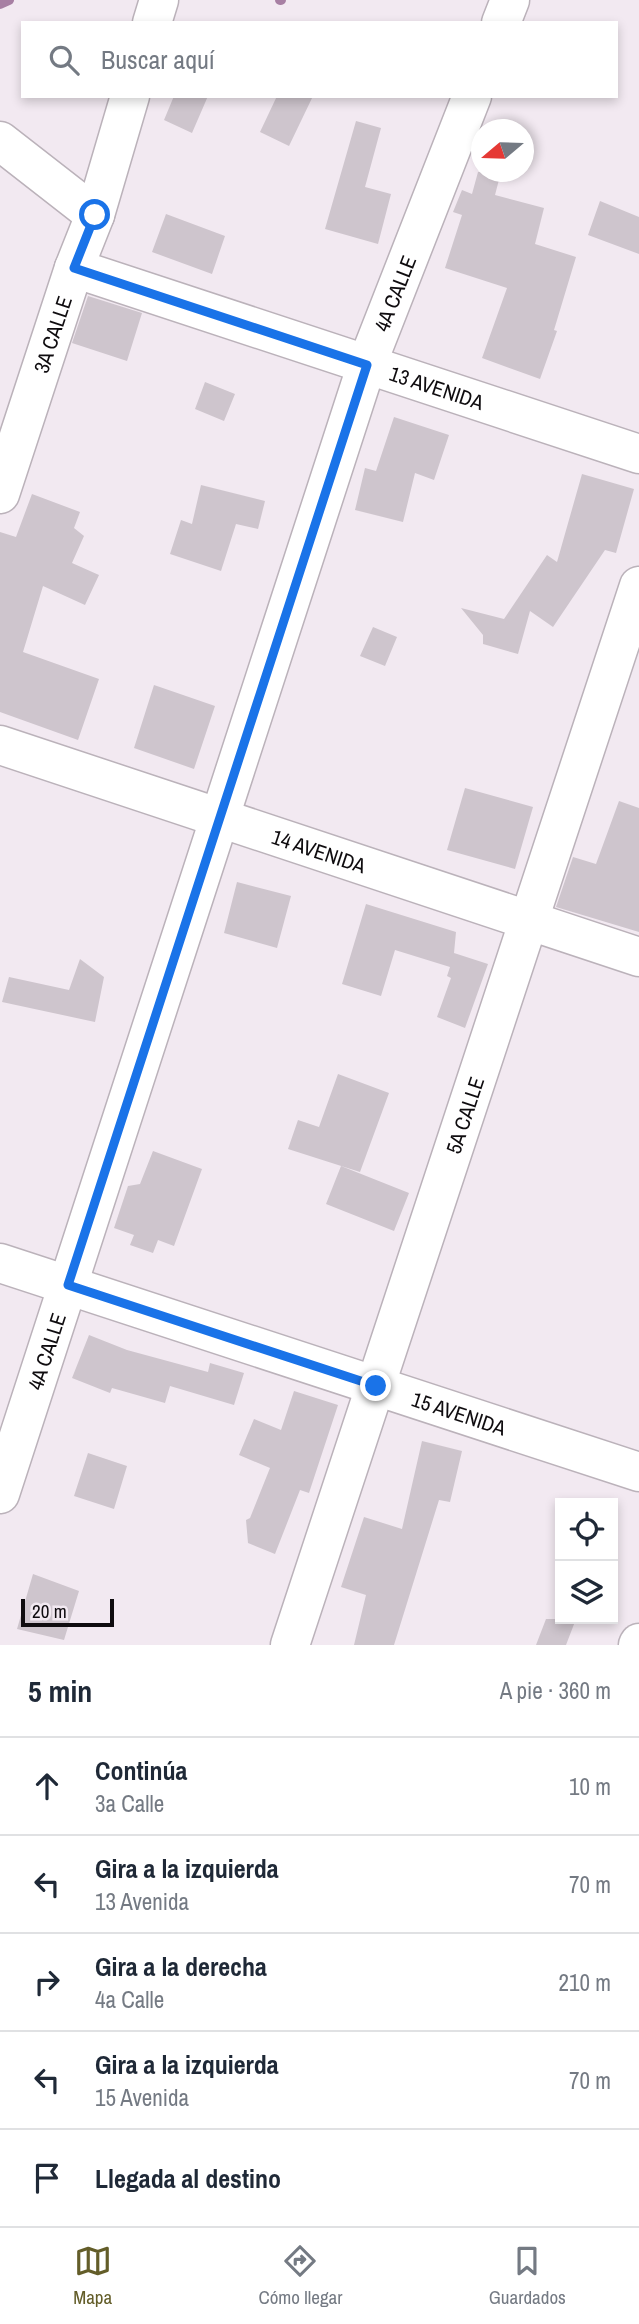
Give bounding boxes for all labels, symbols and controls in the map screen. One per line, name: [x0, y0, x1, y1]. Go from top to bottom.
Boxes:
search box: [21, 21, 618, 98]
icon: search: [45, 41, 83, 79]
text: Buscar aquí: [101, 42, 215, 77]
north arrow: [471, 119, 534, 182]
route start: [79, 199, 110, 230]
street label: 4A CALLE: [367, 251, 423, 336]
street label: 3A CALLE: [26, 292, 78, 377]
street label: 13 AVENIDA: [386, 358, 488, 417]
street label: 14 AVENIDA: [268, 822, 370, 880]
street label: 5A CALLE: [438, 1073, 491, 1157]
street label: 4A CALLE: [20, 1309, 72, 1394]
route end: [360, 1370, 391, 1401]
street label: 15 AVENIDA: [408, 1384, 510, 1442]
map controls: [555, 1498, 618, 1624]
button: locate: [555, 1498, 618, 1561]
button: layers: [555, 1561, 618, 1624]
scale bar: [21, 1596, 114, 1628]
text: 20 m: [32, 1598, 67, 1624]
text: 5 min: [28, 1671, 92, 1711]
text: A pie · 360 m: [500, 1675, 611, 1706]
text: Continúa: [95, 1753, 187, 1788]
icon: ahead: [28, 1767, 66, 1805]
text: 10 m: [569, 1771, 611, 1802]
text: 3a Calle: [95, 1788, 164, 1819]
text: Gira a la izquierda: [95, 1851, 279, 1886]
icon: left: [28, 1865, 66, 1903]
text: 70 m: [569, 1869, 611, 1900]
text: 13 Avenida: [95, 1886, 189, 1917]
text: Gira a la derecha: [95, 1949, 267, 1984]
icon: right: [28, 1963, 66, 2001]
text: 210 m: [559, 1967, 611, 1998]
text: 4a Calle: [95, 1984, 164, 2015]
text: Gira a la izquierda: [95, 2047, 279, 2082]
icon: left: [28, 2061, 66, 2099]
text: 70 m: [569, 2065, 611, 2096]
text: 15 Avenida: [95, 2082, 189, 2113]
icon: arrive: [28, 2159, 66, 2197]
text: Llegada al destino: [95, 2161, 281, 2196]
tab: Mapa: [73, 2242, 112, 2310]
tab: Cómo llegar: [258, 2242, 342, 2310]
tab: Guardados: [489, 2242, 566, 2310]

